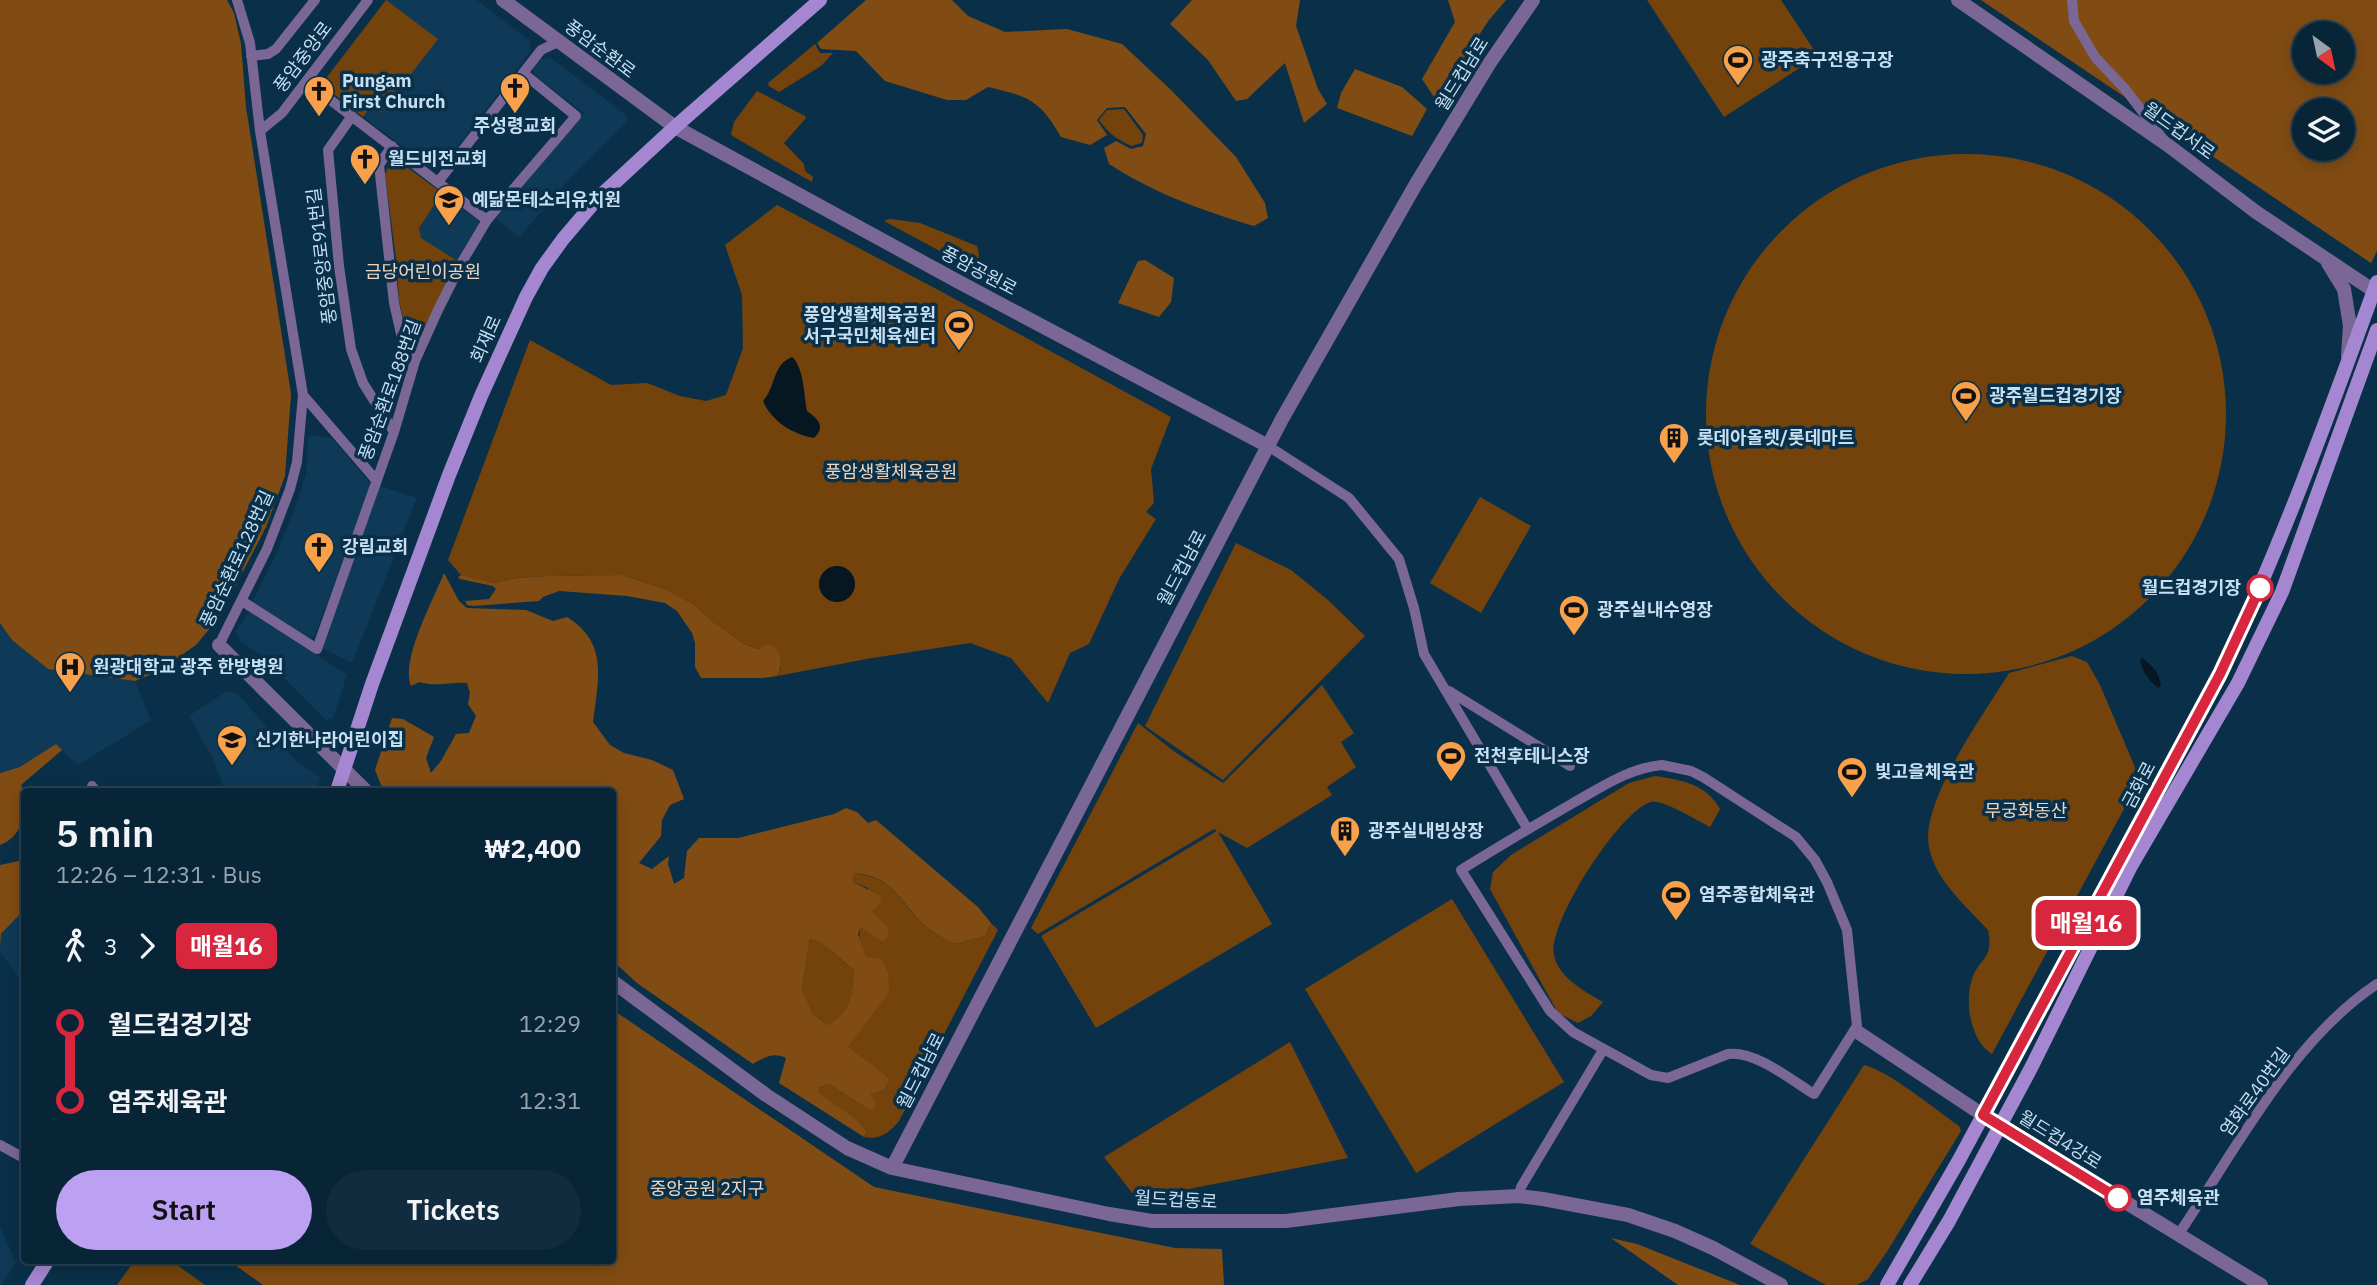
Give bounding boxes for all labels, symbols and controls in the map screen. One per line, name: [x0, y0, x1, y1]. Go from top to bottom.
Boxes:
street label: 풍암순환로: [560, 14, 640, 83]
street label: 풍암중앙로: [268, 17, 337, 97]
north arrow: [2292, 21, 2356, 84]
map controls: [2292, 21, 2355, 161]
street label: 월드컵남로: [1430, 33, 1493, 115]
sports icon: 광주축구전용구장: [1721, 43, 1755, 87]
place label: 광주축구전용구장: [1761, 48, 1894, 71]
place label: Pungam First Church: [342, 69, 445, 113]
church icon: 주성령교회: [498, 71, 532, 115]
church icon: Pungam First Church: [302, 74, 336, 118]
street label: 월드컵서로: [2139, 97, 2220, 164]
button: layers: [2292, 98, 2355, 161]
place label: 주성령교회: [474, 114, 556, 137]
church icon: 월드비전교회: [348, 142, 382, 186]
place label: 월드비전교회: [388, 147, 487, 170]
school or university icon: 예닮몬테소리유치원: [432, 183, 466, 227]
street label: 풍암중앙로91번길: [302, 186, 341, 326]
place label: 예닮몬테소리유치원: [472, 188, 621, 211]
street label: 풍암공원로: [937, 241, 1021, 300]
park label: 금당어린이공원: [365, 260, 481, 283]
place label: 풍암생활체육공원 서구국민체육센터: [804, 303, 936, 347]
sports icon: 풍암생활체육공원 서구국민체육센터: [942, 308, 976, 352]
street label: 회재로: [465, 311, 506, 366]
street label: 풍암순환로188번길: [353, 316, 426, 463]
sports icon: 광주월드컵경기장: [1949, 379, 1983, 423]
place label: 광주월드컵경기장: [1989, 384, 2122, 407]
building icon: 롯데아올렛/롯데마트: [1657, 421, 1691, 465]
place label: 롯데아올렛/롯데마트: [1697, 426, 1854, 449]
park label: 풍암생활체육공원: [825, 460, 957, 483]
street label: 풍암순환로128번길: [195, 487, 278, 631]
street label: 월드컵남로: [1152, 526, 1211, 610]
church icon: 강림교회: [302, 530, 336, 574]
place label: 강림교회: [342, 535, 408, 558]
marker: 월드컵경기장: [2247, 575, 2273, 601]
place label: 월드컵경기장: [2142, 576, 2241, 599]
sports icon: 광주실내수영장: [1557, 593, 1591, 637]
place label: 광주실내수영장: [1597, 598, 1713, 621]
hospital icon: 원광대학교 광주 한방병원: [53, 650, 87, 694]
place label: 원광대학교 광주 한방병원: [93, 655, 284, 678]
school or university icon: 신기한나라어린이집: [215, 723, 249, 767]
place label: 신기한나라어린이집: [255, 728, 404, 751]
sports icon: 전천후테니스장: [1434, 739, 1468, 783]
place label: 전천후테니스장: [1474, 744, 1590, 767]
sports icon: 빛고을체육관: [1835, 755, 1869, 799]
street label: 금화로: [2117, 757, 2160, 812]
place label: 빛고을체육관: [1875, 760, 1975, 783]
park label: 무궁화동산: [1985, 799, 2067, 822]
text: 5 min: [56, 808, 154, 857]
building icon: 광주실내빙상장: [1328, 814, 1362, 858]
place label: 광주실내빙상장: [1368, 819, 1484, 842]
text: ₩2,400: [484, 831, 581, 865]
text: 12:26 – 12:31 · Bus: [56, 859, 262, 889]
sports icon: 염주종합체육관: [1659, 878, 1693, 922]
place label: 염주종합체육관: [1699, 883, 1815, 906]
line badge: 매월16: [2037, 900, 2135, 946]
text: 매월16: [2050, 907, 2122, 939]
icon: walk: [56, 927, 94, 965]
icon: forward: [128, 927, 166, 965]
text: 매월16: [190, 930, 263, 962]
text: 3: [104, 931, 118, 961]
text: 월드컵경기장: [108, 1007, 252, 1041]
text: 12:29: [519, 1008, 581, 1038]
street label: 월드컵남로: [892, 1029, 950, 1113]
street label: 염화로40번길: [2215, 1043, 2295, 1141]
text: 염주체육관: [108, 1084, 228, 1118]
text: 12:31: [519, 1085, 581, 1115]
street label: 월드컵4강로: [2014, 1105, 2106, 1174]
button: Start: [56, 1170, 312, 1250]
button: Tickets: [326, 1170, 581, 1250]
park label: 중앙공원 2지구: [650, 1177, 764, 1200]
marker: 염주체육관: [2105, 1185, 2131, 1211]
street label: 월드컵동로: [1134, 1186, 1218, 1213]
place label: 염주체육관: [2137, 1186, 2220, 1209]

